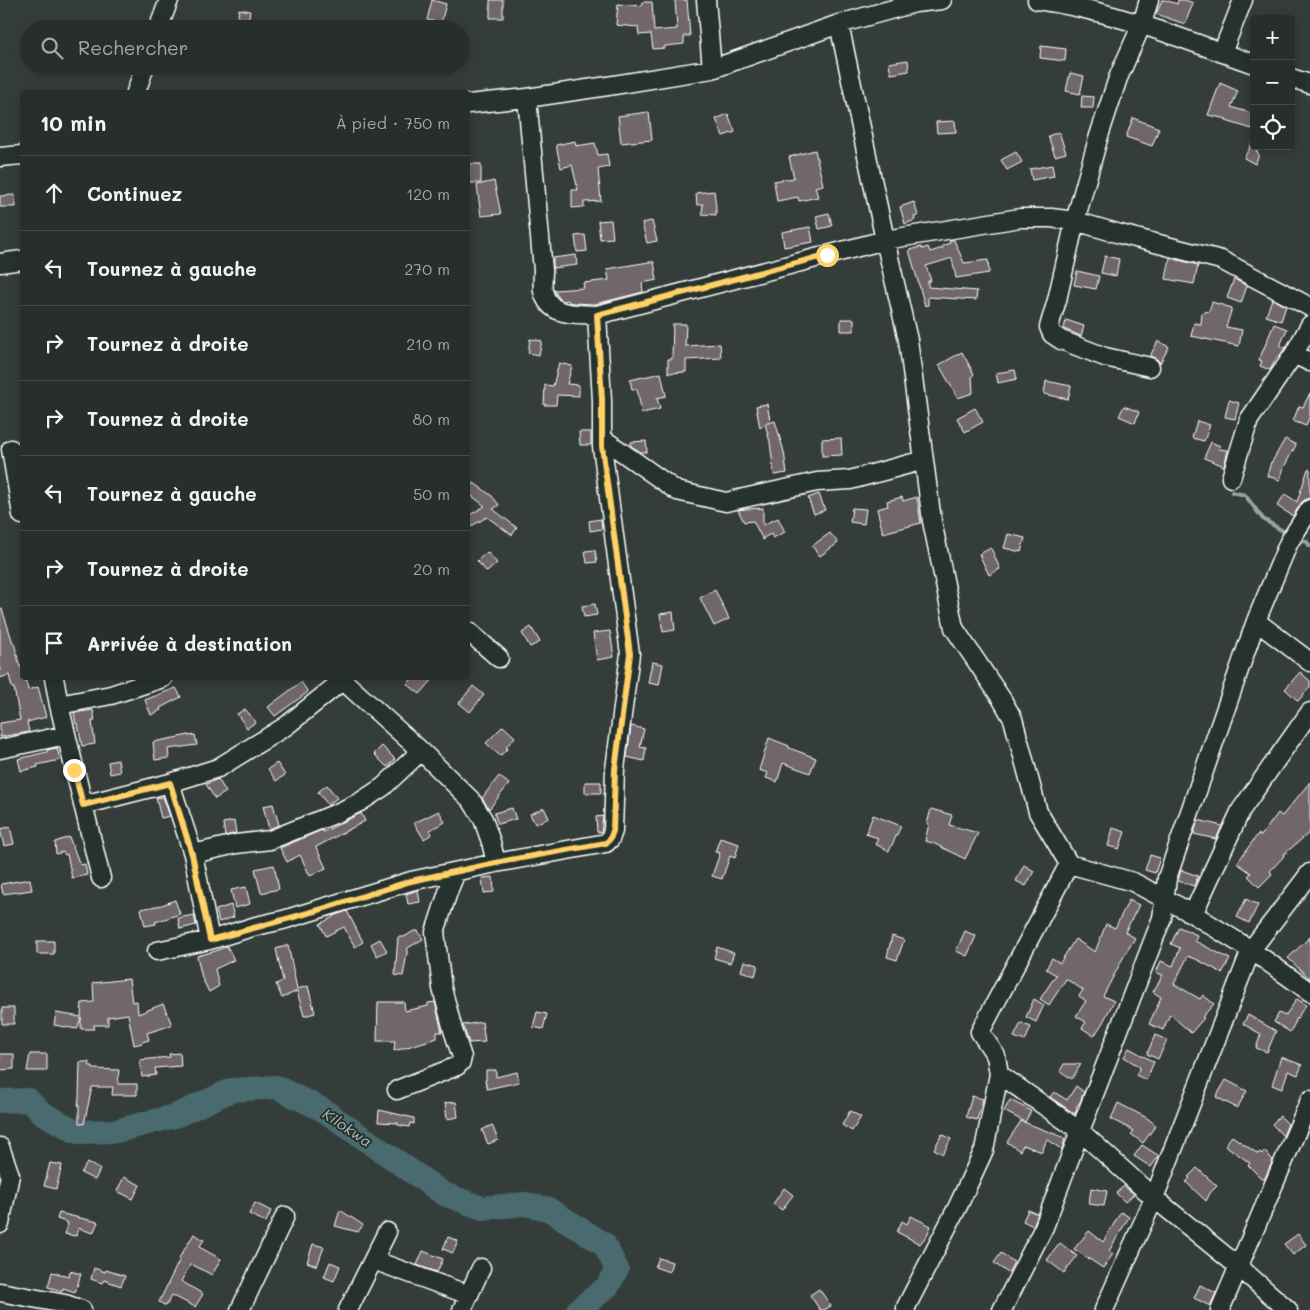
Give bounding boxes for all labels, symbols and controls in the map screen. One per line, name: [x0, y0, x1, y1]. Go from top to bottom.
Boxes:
map controls: [1250, 15, 1295, 150]
button: +: [1250, 15, 1295, 60]
search box: [20, 20, 470, 75]
icon: search: [38, 34, 66, 62]
text: Rechercher: [78, 35, 188, 60]
button: −: [1250, 60, 1295, 105]
button: locate: [1250, 105, 1295, 150]
text: 10 min: [40, 109, 106, 136]
text: À pied · 750 m: [336, 112, 450, 133]
icon: ahead: [40, 179, 68, 207]
text: Continuez: [87, 181, 182, 206]
text: 120 m: [406, 183, 450, 204]
route start: [816, 244, 839, 267]
icon: left: [40, 254, 68, 282]
text: Tournez à gauche: [87, 256, 256, 281]
text: 270 m: [404, 258, 450, 279]
icon: right: [40, 329, 68, 357]
text: Tournez à droite: [87, 331, 249, 356]
text: 210 m: [406, 333, 450, 354]
icon: right: [40, 404, 68, 432]
text: Tournez à droite: [87, 406, 249, 431]
text: 80 m: [413, 408, 450, 429]
icon: left: [40, 479, 68, 507]
text: Tournez à gauche: [87, 481, 256, 506]
text: 50 m: [413, 483, 450, 504]
icon: right: [40, 554, 68, 582]
text: Tournez à droite: [87, 556, 249, 581]
text: 20 m: [413, 558, 450, 579]
icon: arrive: [40, 629, 68, 657]
text: Arrivée à destination: [87, 631, 292, 656]
route end: [63, 759, 86, 782]
water label: Kilokwa: [319, 1103, 376, 1151]

